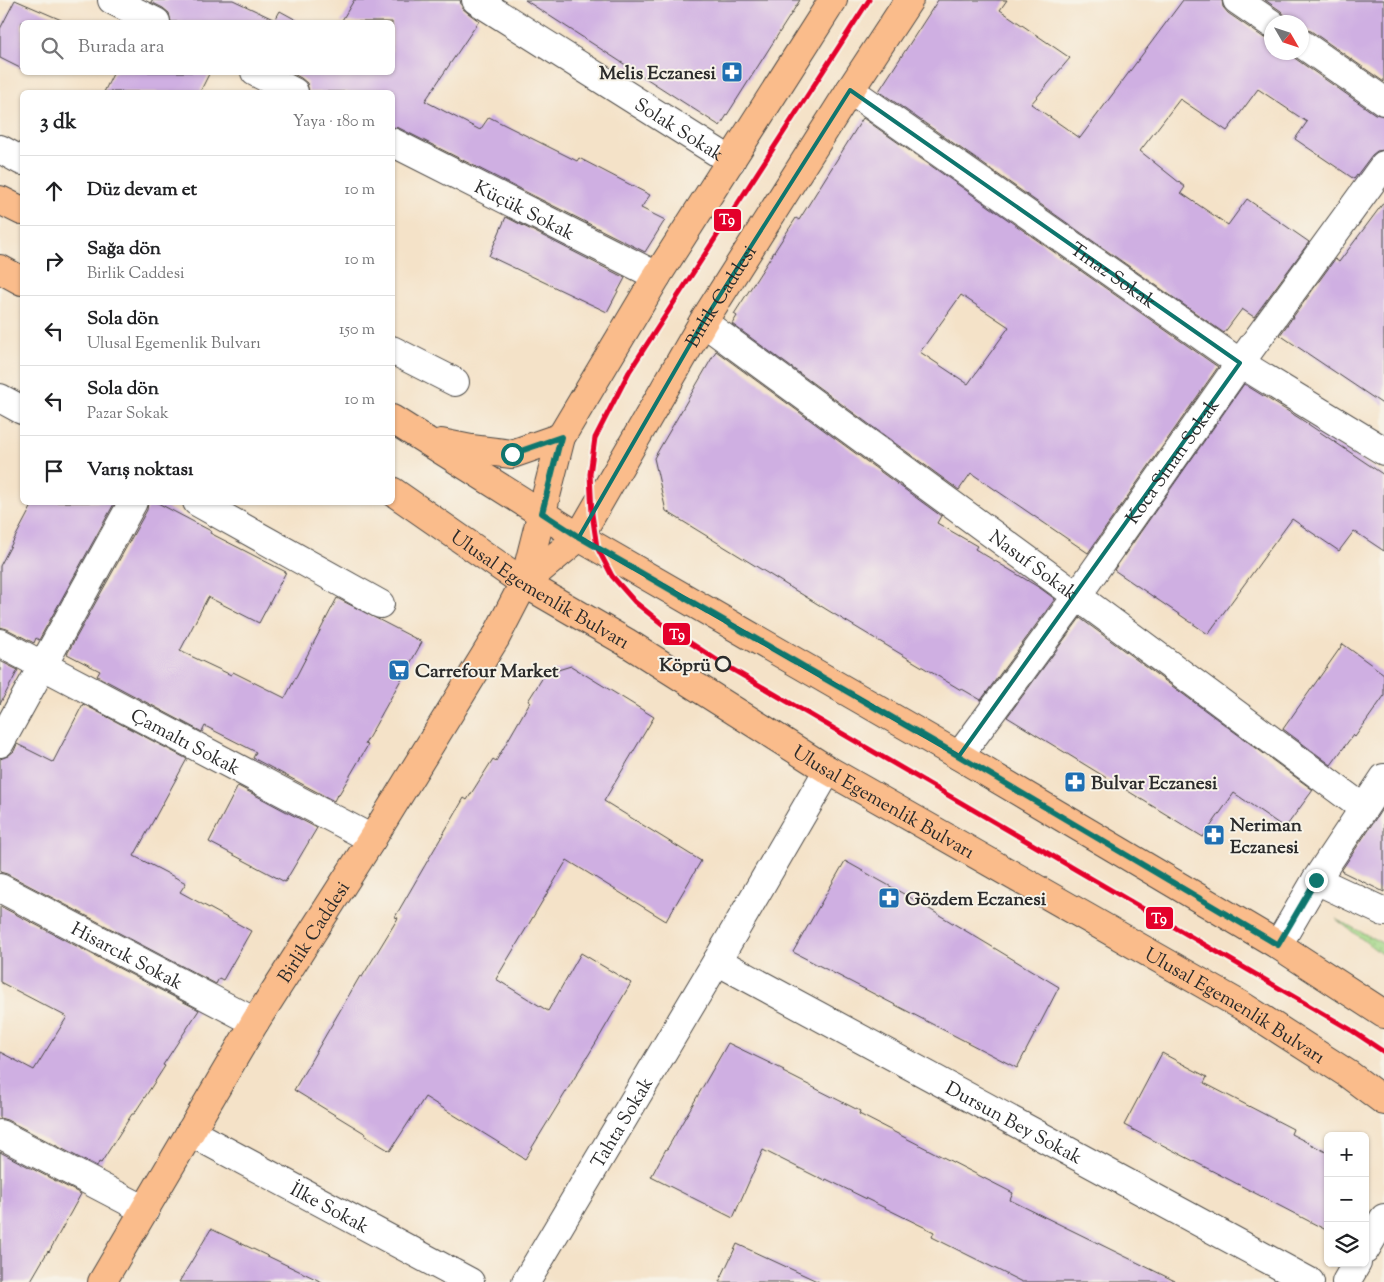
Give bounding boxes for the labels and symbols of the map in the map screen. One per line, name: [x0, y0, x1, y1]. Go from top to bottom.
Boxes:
north arrow: [1264, 15, 1309, 60]
pharmacy icon: Melis Eczanesi: [720, 60, 744, 84]
place label: Melis Eczanesi: [599, 61, 717, 88]
street label: Solak Sokak: [628, 92, 729, 170]
street label: Küçük Sokak: [469, 175, 579, 248]
line badge: T9: [713, 208, 742, 232]
text: T9: [719, 211, 735, 231]
street label: Tınaz Sokak: [1064, 237, 1161, 317]
street label: Birlik Caddesi: [680, 241, 764, 353]
street label: Koca Sinan Sokak: [1120, 393, 1228, 530]
route start: [501, 443, 524, 466]
street label: Ulusal Egemenlik Bulvarı: [444, 525, 634, 657]
street label: Nasuf Sokak: [982, 525, 1083, 608]
line badge: T9: [662, 622, 691, 646]
text: T9: [669, 626, 685, 646]
place label: Köprü: [659, 653, 711, 680]
marker: Köprü: [715, 656, 731, 672]
supermarket icon: Carrefour Market: [387, 658, 411, 682]
place label: Carrefour Market: [415, 659, 559, 686]
street label: Çamaltı Sokak: [125, 703, 245, 783]
street label: Ulusal Egemenlik Bulvarı: [786, 740, 979, 867]
pharmacy icon: Bulvar Eczanesi: [1063, 770, 1087, 794]
place label: Bulvar Eczanesi: [1091, 771, 1218, 798]
place label: Neriman Eczanesi: [1230, 813, 1303, 862]
pharmacy icon: Neriman Eczanesi: [1202, 823, 1226, 847]
route end: [1305, 869, 1328, 892]
street label: Birlik Caddesi: [272, 877, 357, 989]
pharmacy icon: Gözdem Eczanesi: [877, 886, 901, 910]
place label: Gözdem Eczanesi: [905, 887, 1047, 914]
line badge: T9: [1145, 906, 1174, 930]
text: T9: [1151, 910, 1167, 930]
street label: Hisarcık Sokak: [66, 917, 188, 998]
street label: Ulusal Egemenlik Bulvarı: [1139, 942, 1329, 1072]
street label: Tahta Sokak: [586, 1072, 661, 1174]
street label: Dursun Bey Sokak: [940, 1076, 1087, 1172]
street label: İlke Sokak: [285, 1177, 374, 1242]

